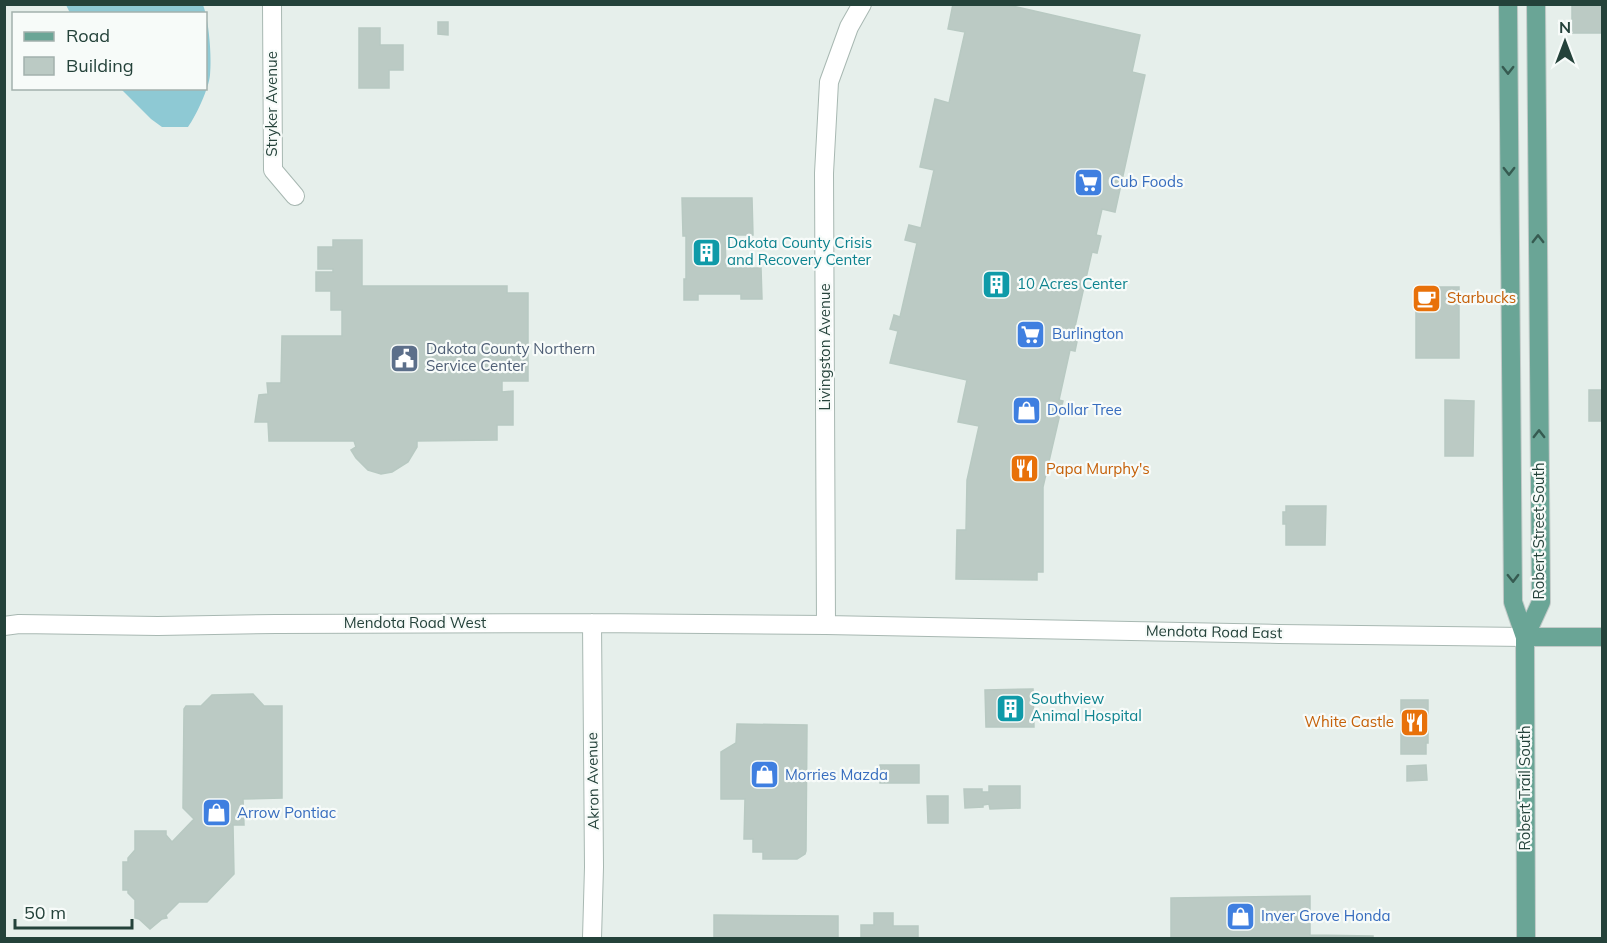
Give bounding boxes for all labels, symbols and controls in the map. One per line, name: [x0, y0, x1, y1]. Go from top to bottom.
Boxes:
legend: [12, 12, 207, 90]
north arrow: [1535, 12, 1595, 72]
text: N: [1559, 17, 1571, 37]
text: Road: [66, 24, 110, 47]
street label: Stryker Avenue: [262, 51, 281, 157]
text: Building: [66, 54, 134, 77]
one-way arrow: [1502, 66, 1515, 75]
supermarket icon: Cub Foods: [1073, 166, 1105, 198]
one-way arrow: [1503, 167, 1515, 176]
place label: Cub Foods: [1110, 172, 1183, 191]
place label: Dakota County Crisis and Recovery Center: [727, 233, 872, 269]
one-way arrow: [1532, 235, 1544, 244]
building icon: Dakota County Crisis and Recovery Center: [690, 236, 722, 268]
building icon: 10 Acres Center: [980, 268, 1012, 300]
place label: 10 Acres Center: [1017, 274, 1128, 293]
cafe icon: Starbucks: [1410, 282, 1442, 314]
street label: Livingston Avenue: [815, 283, 834, 411]
place label: Starbucks: [1447, 288, 1516, 307]
supermarket icon: Burlington: [1015, 318, 1047, 350]
place label: Burlington: [1052, 324, 1124, 343]
place label: Dakota County Northern Service Center: [426, 339, 595, 375]
public building icon: Dakota County Northern Service Center: [389, 342, 421, 374]
shop icon: Dollar Tree: [1010, 394, 1042, 426]
place label: Dollar Tree: [1047, 400, 1122, 419]
one-way arrow: [1533, 430, 1545, 439]
restaurant icon: Papa Murphy's: [1009, 453, 1041, 485]
place label: Papa Murphy's: [1046, 459, 1150, 478]
street label: Robert Street South: [1529, 463, 1548, 599]
one-way arrow: [1507, 574, 1519, 583]
street label: Mendota Road West: [344, 613, 486, 632]
street label: Mendota Road East: [1146, 621, 1282, 642]
place label: Southview Animal Hospital: [1031, 689, 1142, 725]
building icon: Southview Animal Hospital: [994, 692, 1026, 724]
restaurant icon: White Castle: [1399, 706, 1431, 738]
place label: White Castle: [1304, 712, 1394, 731]
street label: Robert Trail South: [1515, 726, 1534, 850]
street label: Akron Avenue: [582, 732, 603, 830]
shop icon: Morries Mazda: [748, 759, 780, 791]
place label: Morries Mazda: [785, 765, 888, 784]
shop icon: Arrow Pontiac: [200, 797, 232, 829]
place label: Arrow Pontiac: [237, 803, 336, 822]
scale bar: [15, 892, 132, 930]
shop icon: Inver Grove Honda: [1224, 900, 1256, 932]
text: 50 m: [24, 901, 66, 924]
place label: Inver Grove Honda: [1261, 906, 1391, 925]

